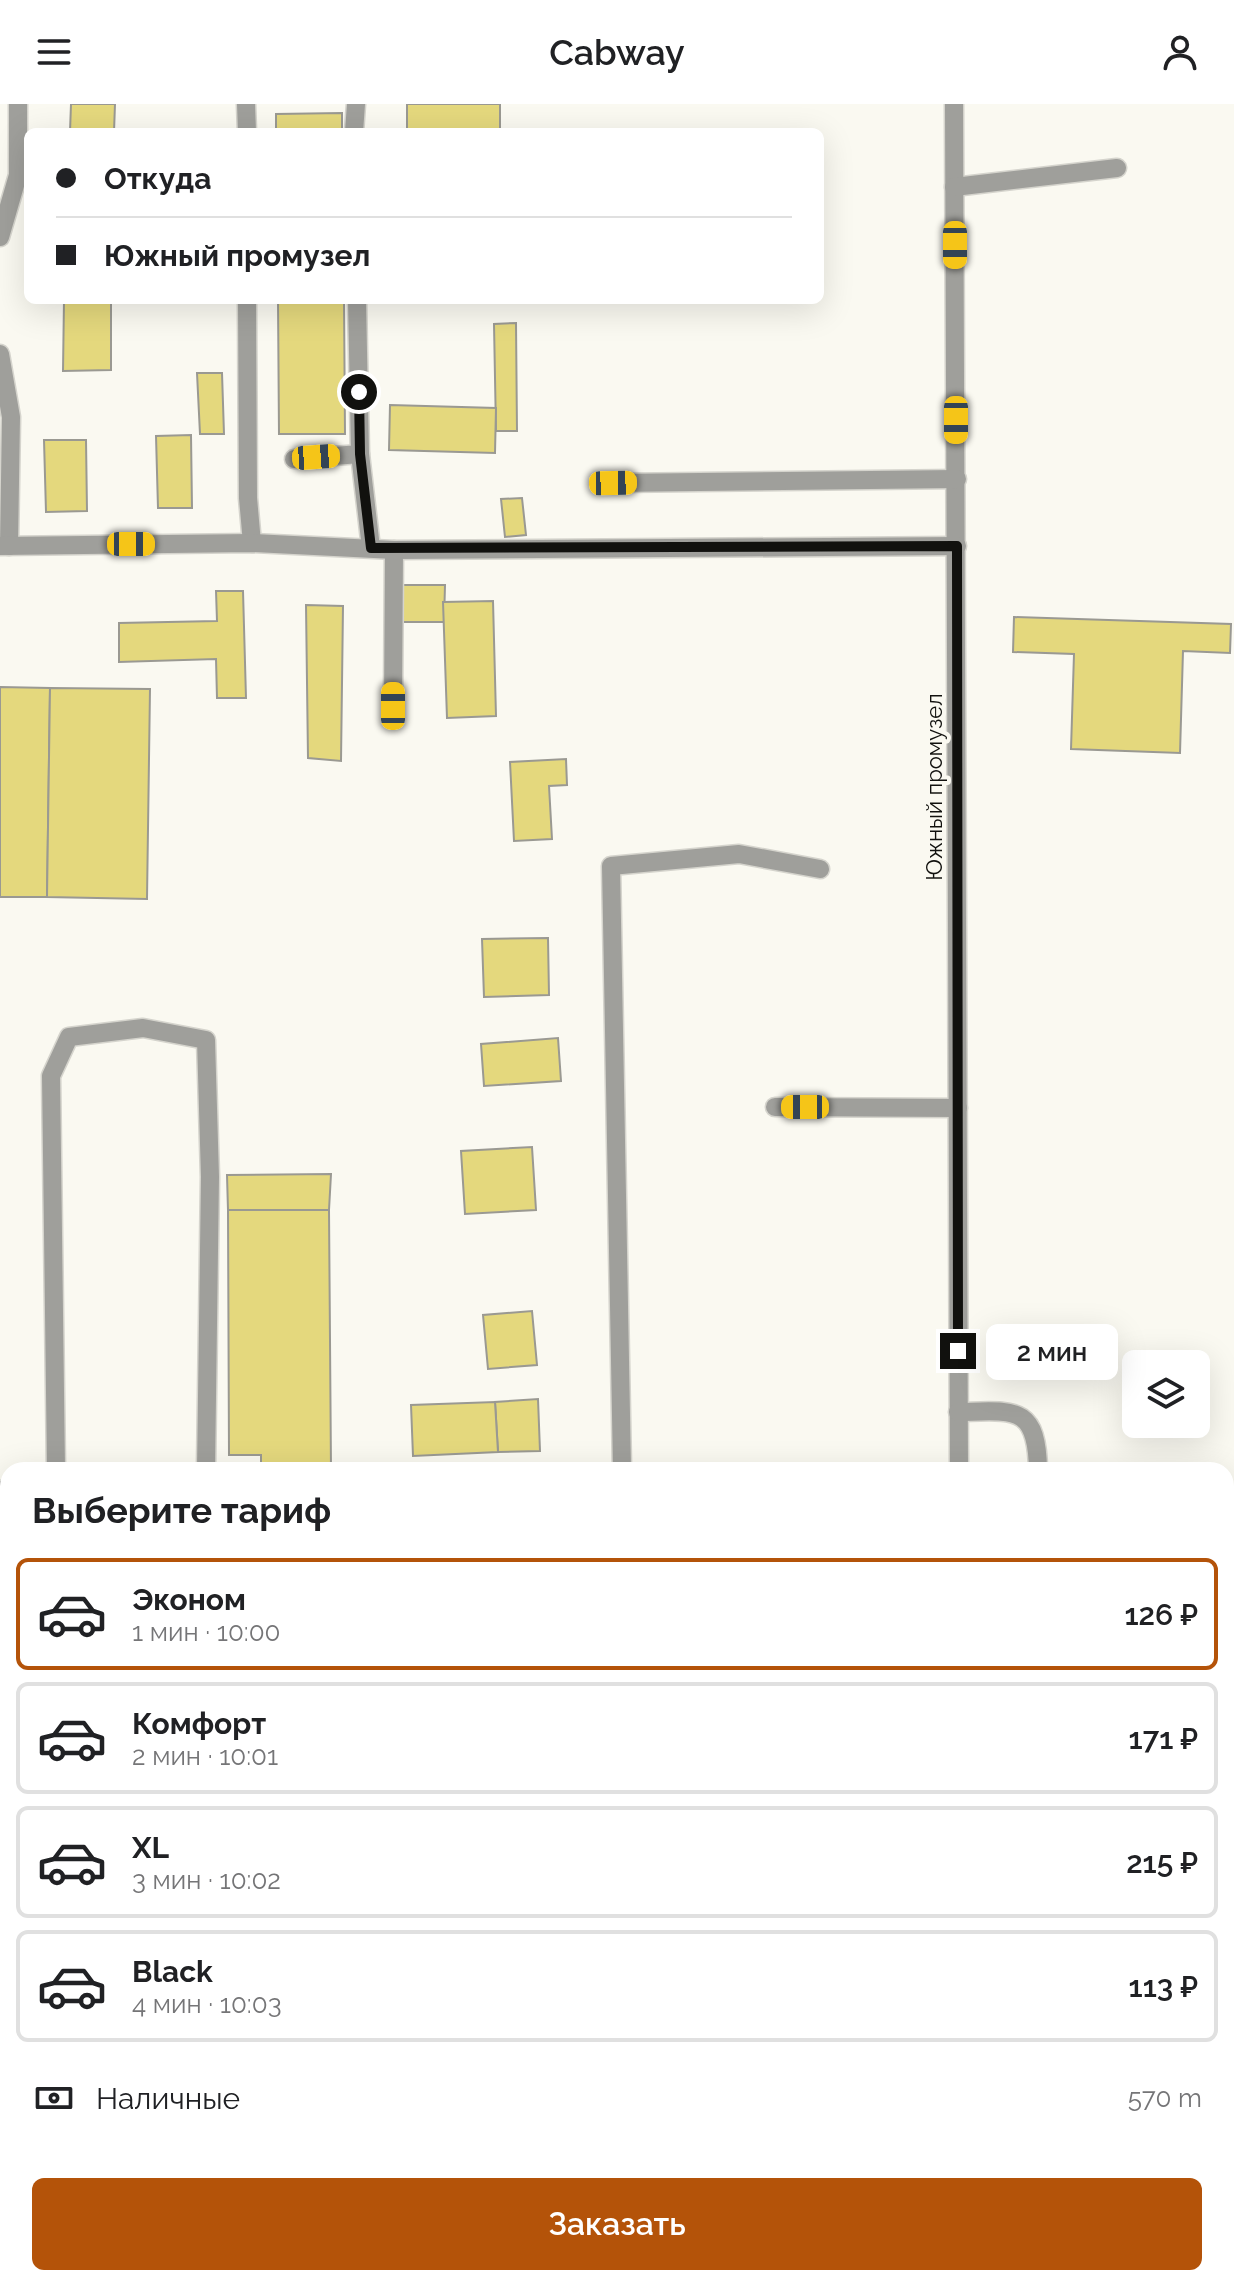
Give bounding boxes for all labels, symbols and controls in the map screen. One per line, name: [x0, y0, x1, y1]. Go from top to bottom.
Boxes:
icon: menu: [32, 30, 76, 74]
icon: person: [1158, 30, 1202, 74]
text: Cabway: [549, 31, 685, 73]
text: Откуда: [104, 161, 211, 196]
car: [943, 221, 967, 269]
text: Южный промузел: [104, 238, 370, 273]
route start: [341, 374, 377, 410]
car: [944, 396, 968, 444]
car: [291, 443, 341, 471]
car: [589, 471, 637, 495]
car: [107, 532, 155, 556]
car: [381, 682, 405, 730]
street label: Южный промузел: [921, 693, 947, 881]
car: [781, 1095, 829, 1119]
callout: 2 мин: [986, 1323, 1118, 1379]
route end: [940, 1333, 976, 1369]
text: 2 мин: [1017, 1337, 1087, 1367]
map controls: [1122, 1350, 1210, 1438]
button: layers: [1122, 1350, 1210, 1438]
text: Выберите тариф: [32, 1489, 331, 1531]
icon: car: [36, 1578, 108, 1650]
text: Эконом: [132, 1582, 246, 1617]
text: 126 ₽: [1124, 1597, 1198, 1632]
text: 1 мин · 10:00: [132, 1617, 281, 1647]
icon: car: [36, 1702, 108, 1774]
text: Комфорт: [132, 1706, 266, 1741]
text: 171 ₽: [1129, 1721, 1198, 1756]
text: 2 мин · 10:01: [132, 1741, 278, 1771]
icon: car: [36, 1826, 108, 1898]
text: XL: [132, 1830, 169, 1865]
text: 215 ₽: [1126, 1845, 1198, 1880]
text: 3 мин · 10:02: [132, 1865, 281, 1895]
icon: car: [36, 1950, 108, 2022]
text: Black: [132, 1954, 213, 1989]
text: 113 ₽: [1129, 1969, 1198, 2004]
text: 4 мин · 10:03: [132, 1989, 282, 2019]
icon: cash: [32, 2076, 76, 2120]
text: Наличные: [96, 2081, 240, 2116]
text: 570 m: [1128, 2083, 1202, 2113]
button: Заказать: [32, 2178, 1202, 2270]

